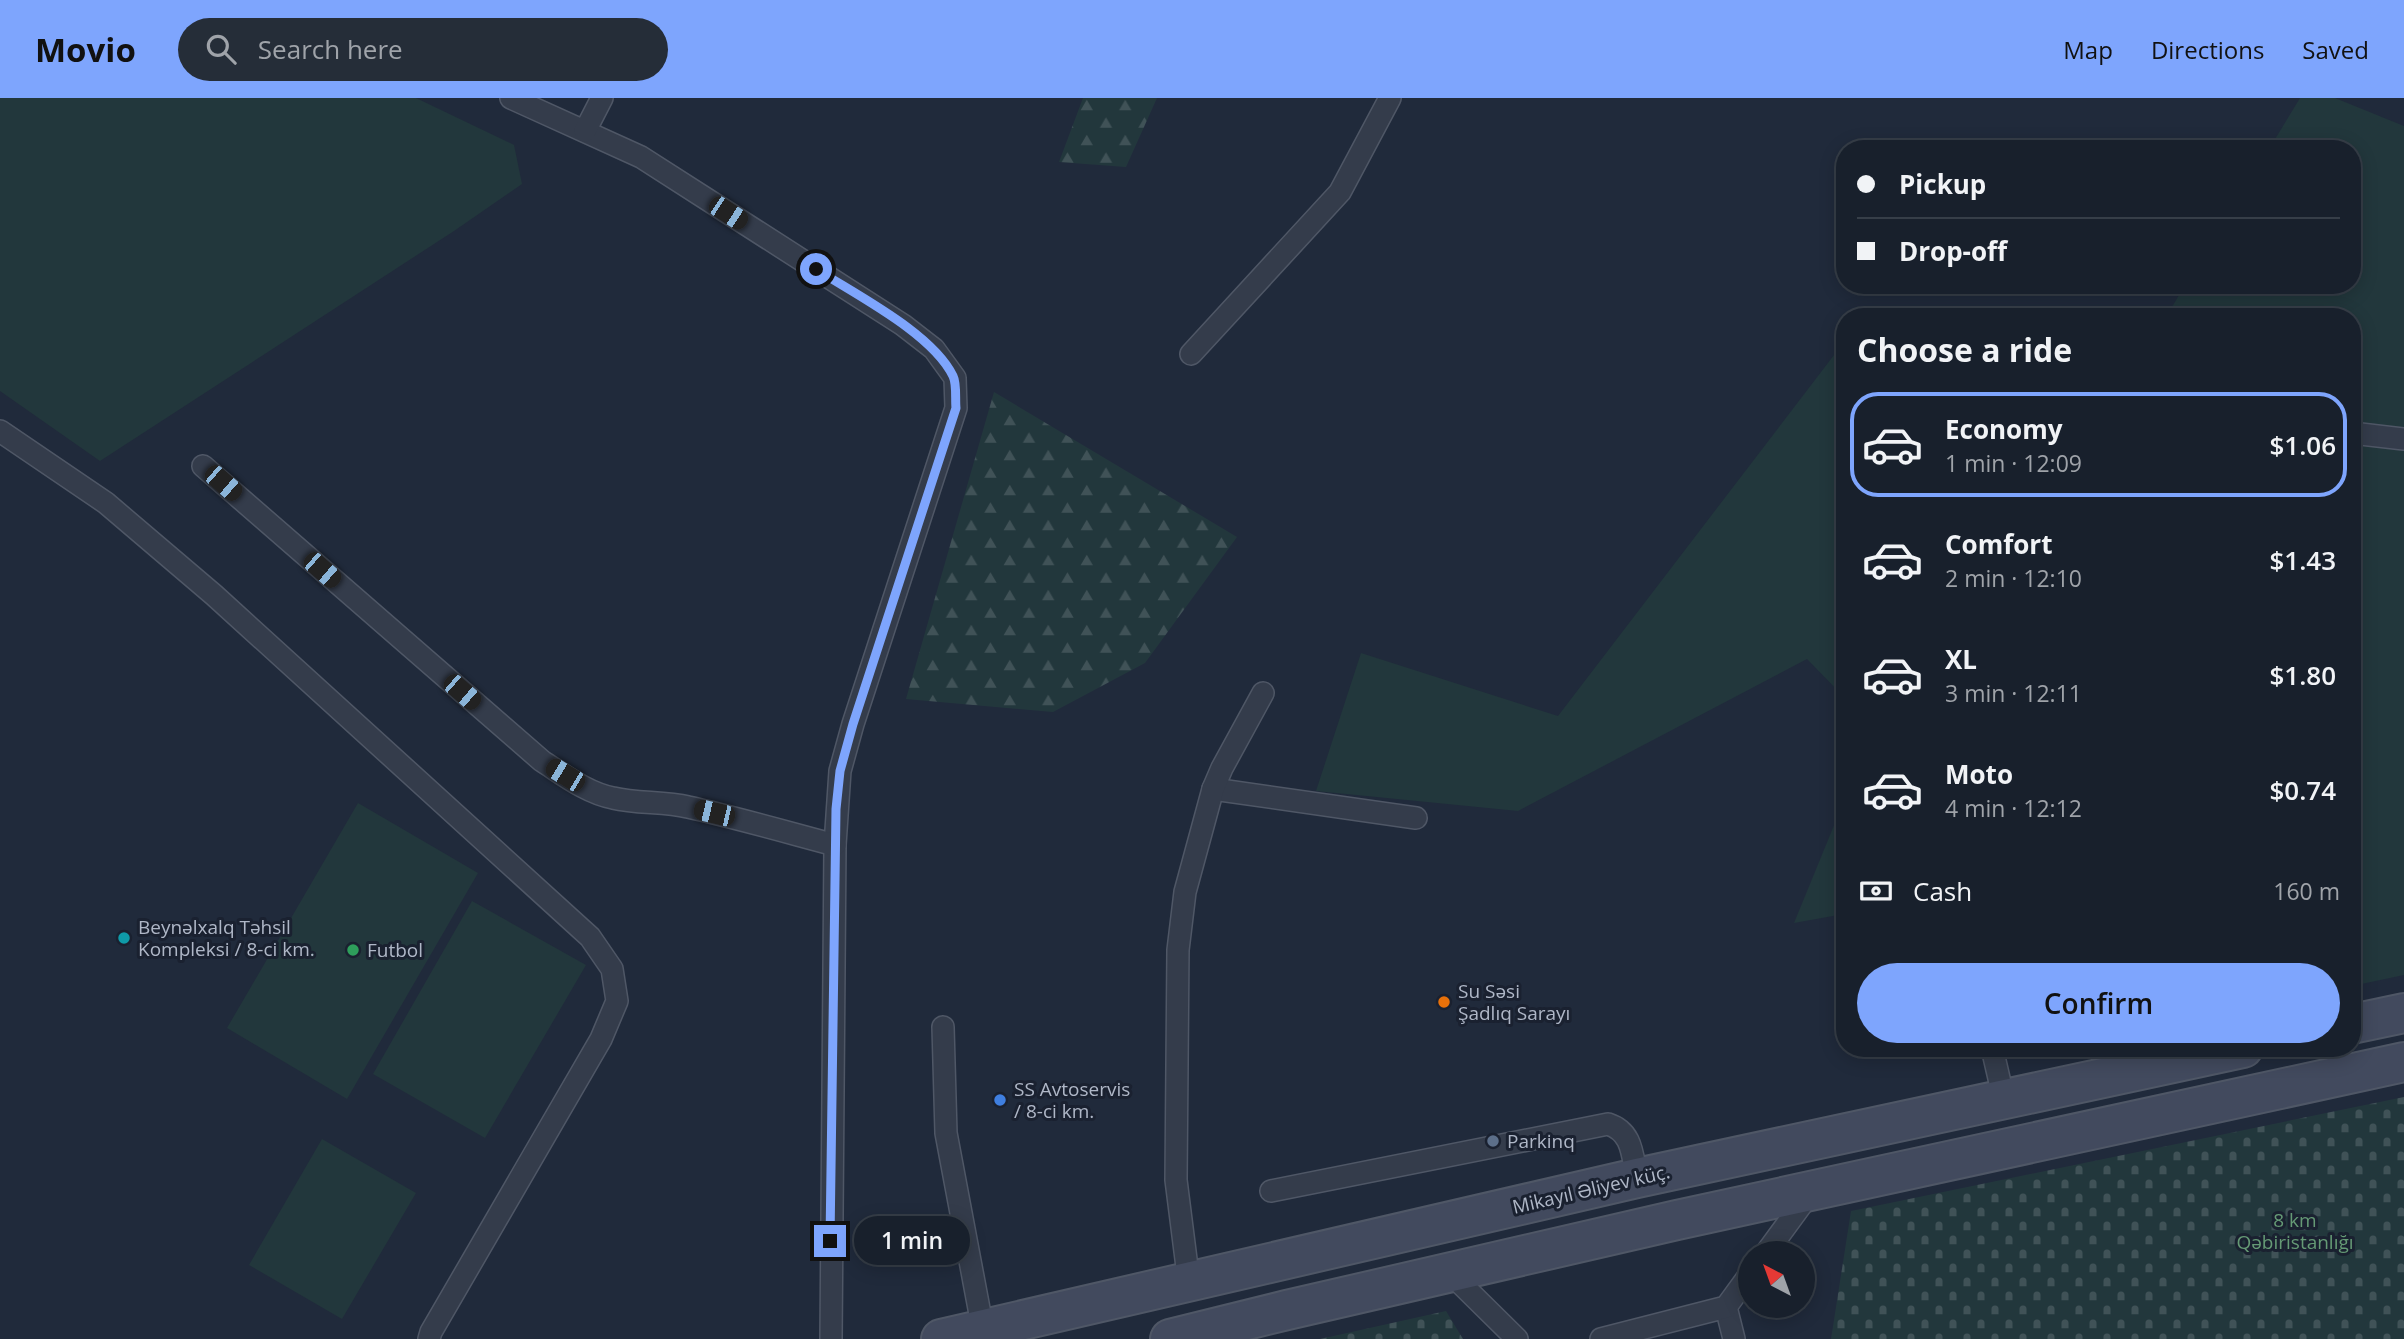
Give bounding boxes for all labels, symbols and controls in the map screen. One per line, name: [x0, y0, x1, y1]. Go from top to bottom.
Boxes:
search box: [178, 18, 668, 81]
text: Movio: [35, 27, 136, 72]
icon: search: [202, 30, 240, 68]
text: Search here: [258, 31, 403, 67]
text: Map: [2063, 33, 2113, 66]
text: Directions: [2151, 33, 2264, 66]
text: Saved: [2302, 33, 2369, 66]
text: Pickup: [1899, 166, 1986, 202]
car: [705, 193, 752, 233]
text: Drop-off: [1899, 233, 2007, 269]
route start: [800, 253, 832, 285]
text: Choose a ride: [1857, 328, 2072, 371]
text: Economy: [1945, 411, 2063, 447]
icon: car: [1861, 413, 1924, 476]
text: $1.06: [2269, 427, 2336, 463]
text: 1 min · 12:09: [1945, 447, 2082, 479]
car: [201, 461, 246, 505]
text: Comfort: [1945, 526, 2052, 562]
icon: car: [1861, 528, 1924, 591]
text: $1.43: [2269, 542, 2336, 578]
car: [300, 548, 345, 592]
text: 2 min · 12:10: [1945, 562, 2082, 594]
text: XL: [1945, 641, 1977, 677]
icon: car: [1861, 643, 1924, 706]
text: $1.80: [2269, 657, 2336, 693]
car: [440, 670, 485, 714]
text: 3 min · 12:11: [1945, 677, 2082, 709]
car: [542, 755, 589, 795]
text: Moto: [1945, 756, 2013, 792]
icon: car: [1861, 758, 1924, 821]
text: $0.74: [2269, 772, 2336, 808]
text: 4 min · 12:12: [1945, 792, 2082, 824]
car: [692, 798, 737, 828]
icon: cash: [1857, 872, 1895, 910]
text: Cash: [1913, 873, 1972, 909]
text: 160 m: [2273, 875, 2340, 907]
place label: Beynəlxalq Təhsil Kompleksi / 8-ci km.: [138, 914, 315, 962]
marker: Beynəlxalq Təhsil Kompleksi / 8-ci km.: [116, 930, 132, 946]
place label: Futbol: [367, 937, 423, 963]
marker: Futbol: [345, 942, 361, 958]
button: Confirm: [1857, 963, 2340, 1043]
place label: Su Səsi Şadlıq Sarayı: [1458, 978, 1570, 1026]
marker: Su Səsi Şadlıq Sarayı: [1436, 994, 1452, 1010]
place label: SS Avtoservis / 8-ci km.: [1014, 1076, 1130, 1124]
marker: SS Avtoservis / 8-ci km.: [992, 1092, 1008, 1108]
place label: Parkinq: [1507, 1128, 1575, 1154]
marker: Parkinq: [1485, 1133, 1501, 1149]
street label: Mikayıl Əliyev küç.: [1510, 1158, 1672, 1220]
park label: 8 km Qəbiristanlığı: [2236, 1207, 2354, 1255]
callout: 1 min: [854, 1216, 970, 1266]
text: 1 min: [881, 1224, 943, 1256]
route end: [814, 1225, 846, 1257]
north arrow: [1738, 1241, 1815, 1318]
map controls: [1738, 1241, 1815, 1318]

